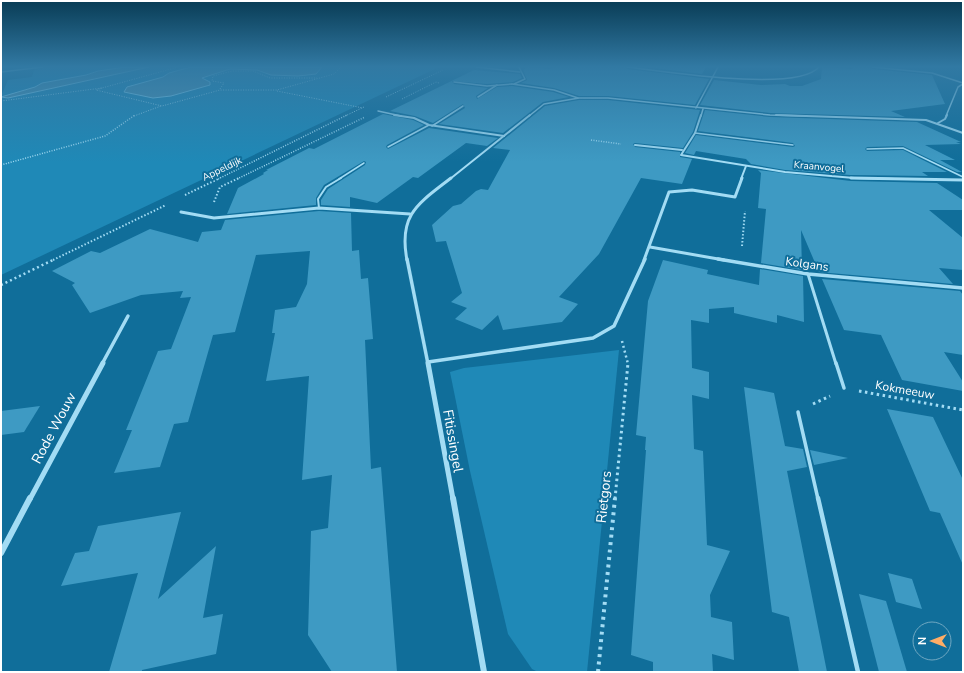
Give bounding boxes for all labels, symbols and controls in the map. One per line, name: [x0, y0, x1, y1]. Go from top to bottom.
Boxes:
street label: Appeldijk: [200, 153, 245, 185]
street label: Kraanvogel: [793, 158, 845, 176]
street label: Kolgans: [784, 253, 830, 275]
street label: Kokmeeuw: [874, 377, 936, 403]
street label: Rode Wouw: [27, 389, 81, 467]
street label: Fitissingel: [438, 408, 468, 475]
street label: Rietgors: [592, 470, 616, 524]
north arrow: [912, 621, 952, 661]
text: N: [915, 637, 930, 645]

